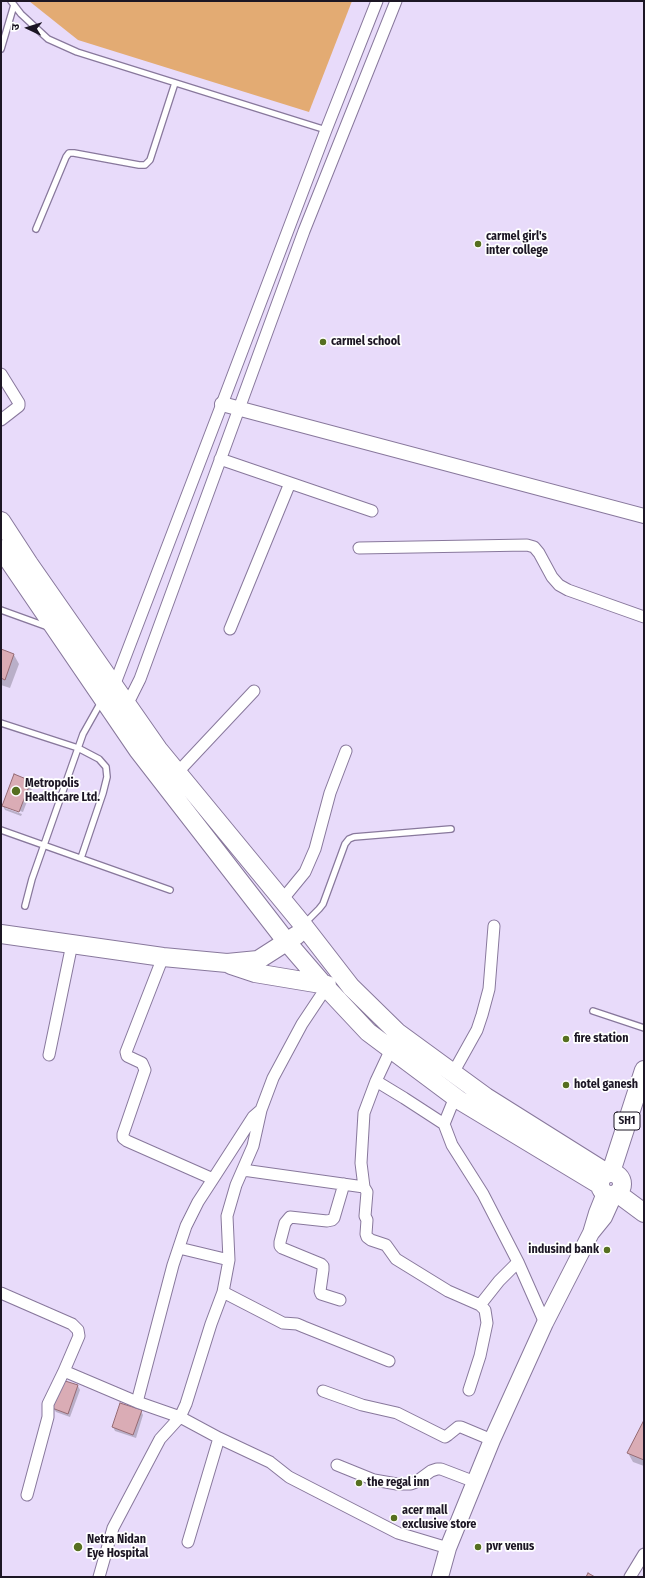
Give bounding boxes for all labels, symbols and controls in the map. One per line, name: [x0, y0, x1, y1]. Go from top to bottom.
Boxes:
north arrow: [8, 8, 48, 48]
text: उ: [9, 23, 22, 31]
place label: carmel girl's inter college: [486, 230, 548, 258]
marker: carmel girl's inter college: [473, 239, 483, 249]
place label: carmel school: [331, 335, 400, 349]
marker: carmel school: [318, 337, 328, 347]
place label: Metropolis Healthcare Ltd.: [25, 777, 100, 805]
marker: Metropolis Healthcare Ltd.: [10, 785, 22, 797]
place label: fire station: [574, 1032, 629, 1046]
marker: fire station: [561, 1034, 571, 1044]
place label: hotel ganesh: [574, 1078, 638, 1092]
marker: hotel ganesh: [561, 1080, 571, 1090]
road number: SH1: [614, 1112, 640, 1130]
place label: indusind bank: [528, 1243, 599, 1257]
marker: indusind bank: [602, 1245, 612, 1255]
place label: the regal inn: [367, 1476, 429, 1490]
marker: the regal inn: [354, 1478, 364, 1488]
place label: acer mall exclusive store: [402, 1504, 476, 1532]
marker: acer mall exclusive store: [389, 1513, 399, 1523]
place label: Netra Nidan Eye Hospital: [87, 1533, 148, 1561]
place label: pvr venus: [486, 1540, 534, 1554]
marker: Netra Nidan Eye Hospital: [72, 1541, 84, 1553]
marker: pvr venus: [473, 1542, 483, 1552]

